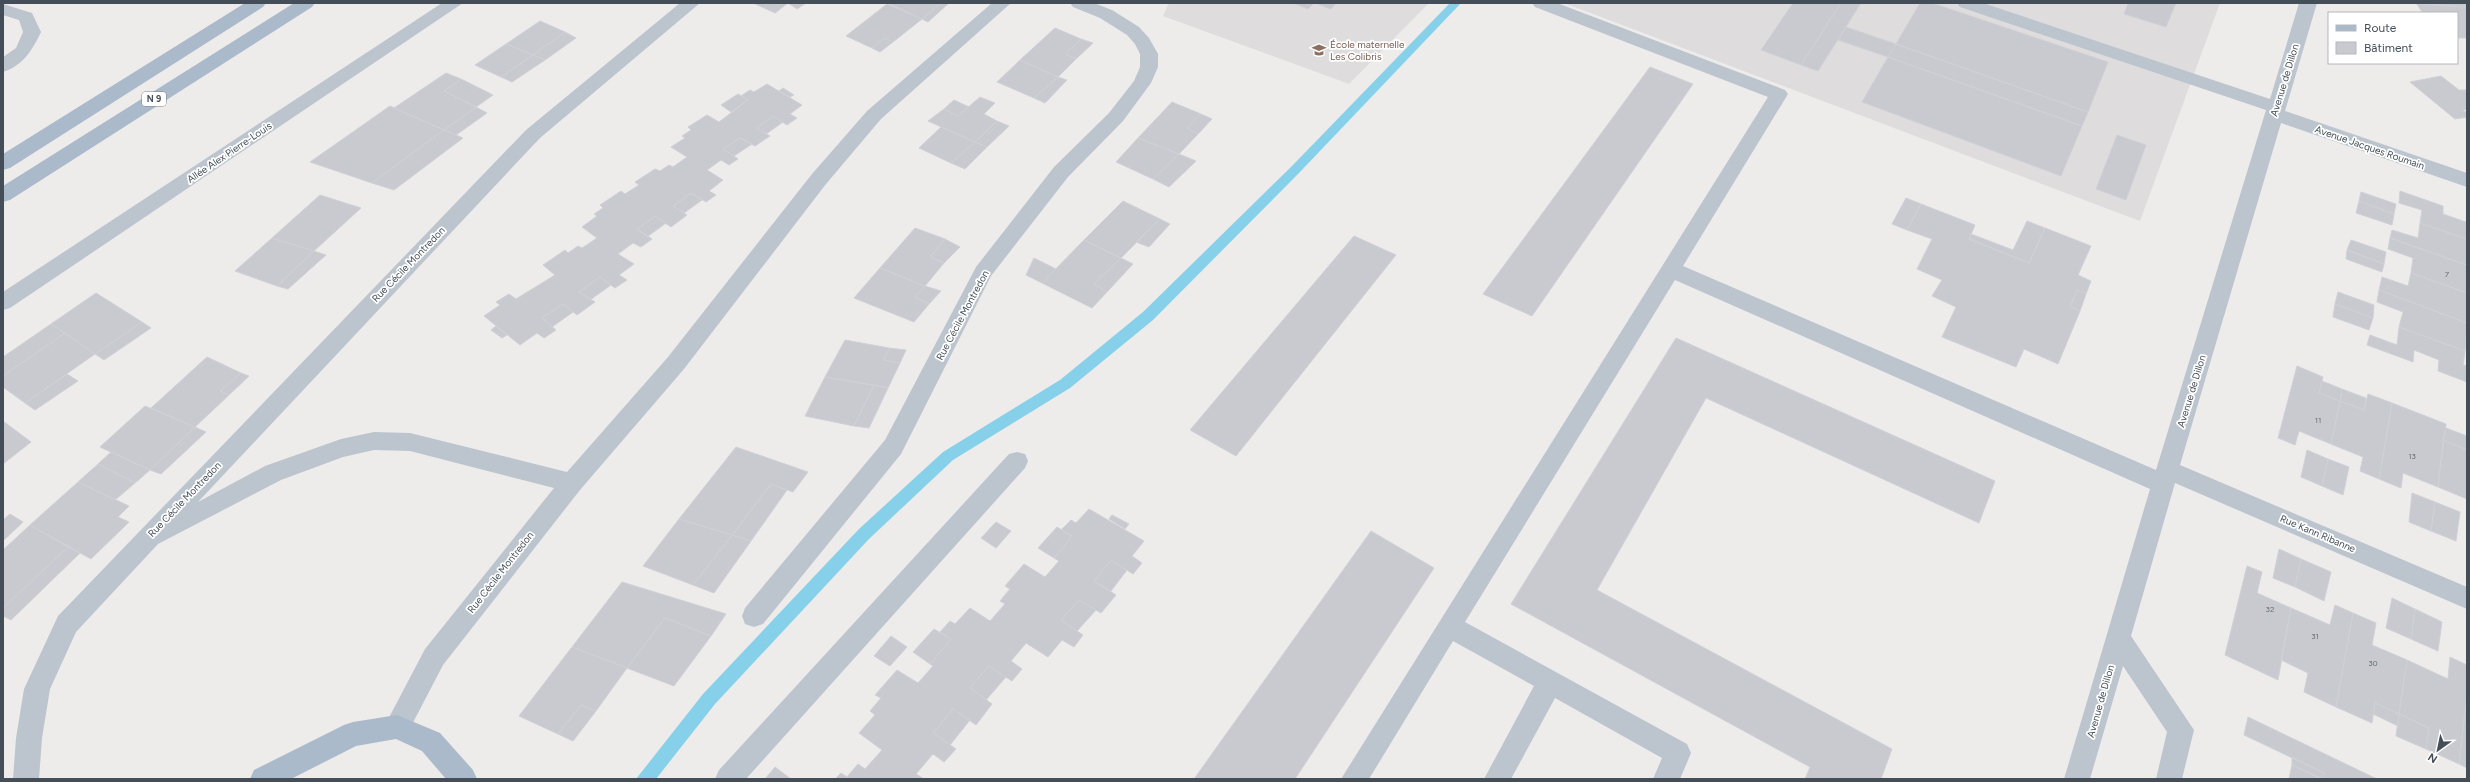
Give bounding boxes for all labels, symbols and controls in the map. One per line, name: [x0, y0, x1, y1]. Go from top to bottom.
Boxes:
legend: [2328, 12, 2458, 64]
text: Route: [2364, 21, 2397, 35]
place label: École maternelle Les Colibris: [1330, 38, 1405, 63]
text: Bâtiment: [2364, 41, 2413, 55]
school or university icon: École maternelle Les Colibris: [1311, 42, 1327, 58]
street label: Avenue de Dillon: [2267, 42, 2302, 118]
road number: N 9: [142, 92, 166, 106]
street label: Allée Alex Pierre-Louis: [184, 119, 275, 186]
street label: Avenue Jacques Roumain: [2313, 123, 2427, 172]
street label: Rue Cécile Montredon: [369, 224, 448, 305]
street label: Rue Cécile Montredon: [933, 268, 992, 362]
house number: 7: [2445, 269, 2450, 279]
street label: Avenue de Dillon: [2174, 353, 2209, 429]
house number: 11: [2315, 415, 2321, 425]
house number: 13: [2408, 451, 2416, 461]
street label: Rue Cécile Montredon: [145, 459, 224, 540]
street label: Rue Kann Ribanne: [2278, 512, 2358, 555]
street label: Rue Cécile Montredon: [464, 529, 537, 616]
house number: 32: [2266, 604, 2274, 614]
house number: 31: [2311, 631, 2319, 641]
house number: 30: [2368, 658, 2378, 668]
street label: Avenue de Dillon: [2084, 663, 2117, 739]
north arrow: [2418, 730, 2458, 770]
text: N: [2426, 750, 2440, 766]

